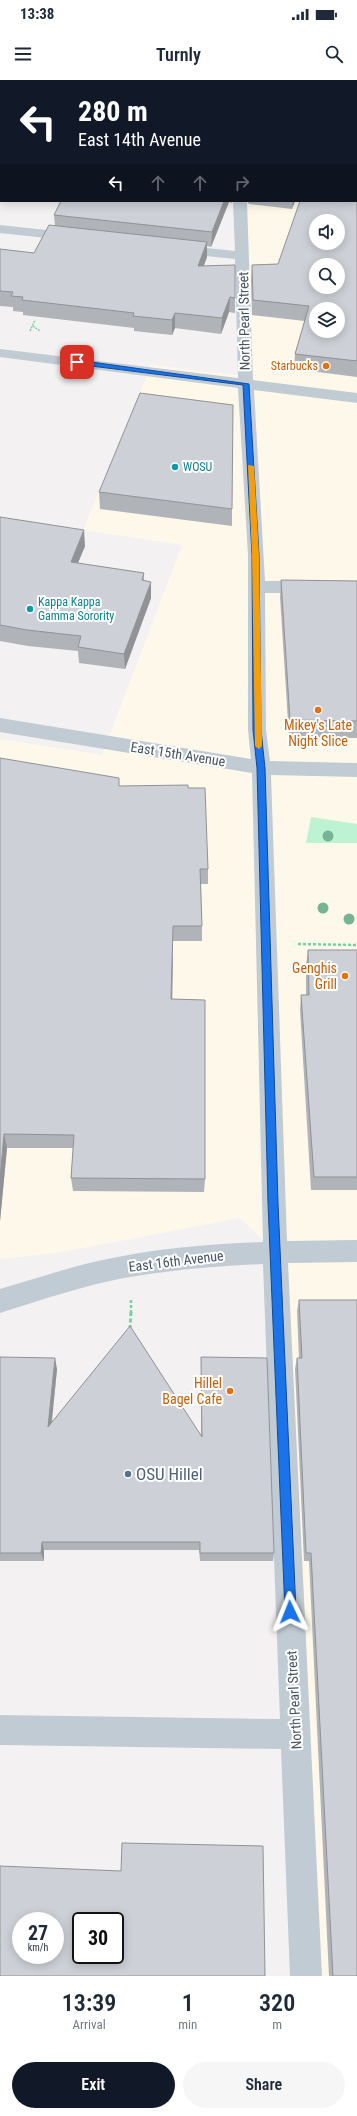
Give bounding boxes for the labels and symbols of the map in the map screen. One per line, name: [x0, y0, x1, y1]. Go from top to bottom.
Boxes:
street label: North Pearl Street: [235, 271, 253, 371]
pin: [60, 345, 94, 379]
place label: Starbucks: [271, 359, 318, 373]
marker: Starbucks: [321, 361, 331, 371]
place label: WOSU: [183, 460, 213, 474]
marker: WOSU: [170, 462, 180, 472]
place label: Kappa Kappa Gamma Sorority: [38, 595, 114, 623]
marker: Kappa Kappa Gamma Sorority: [25, 604, 35, 614]
marker: Mikey's Late Night Slice: [313, 705, 323, 715]
place label: Mikey's Late Night Slice: [284, 717, 352, 749]
street label: East 15th Avenue: [130, 739, 227, 769]
place label: Genghis Grill: [292, 960, 337, 992]
marker: Genghis Grill: [340, 971, 350, 981]
street label: East 16th Avenue: [128, 1247, 225, 1275]
place label: Hillel Bagel Cafe: [162, 1375, 222, 1407]
marker: Hillel Bagel Cafe: [225, 1386, 235, 1396]
place label: OSU Hillel: [136, 1464, 203, 1484]
marker: OSU Hillel: [123, 1469, 133, 1479]
position arrow: [269, 1591, 311, 1633]
street label: North Pearl Street: [283, 1650, 305, 1750]
speed limit sign: 30: [72, 1912, 124, 1964]

